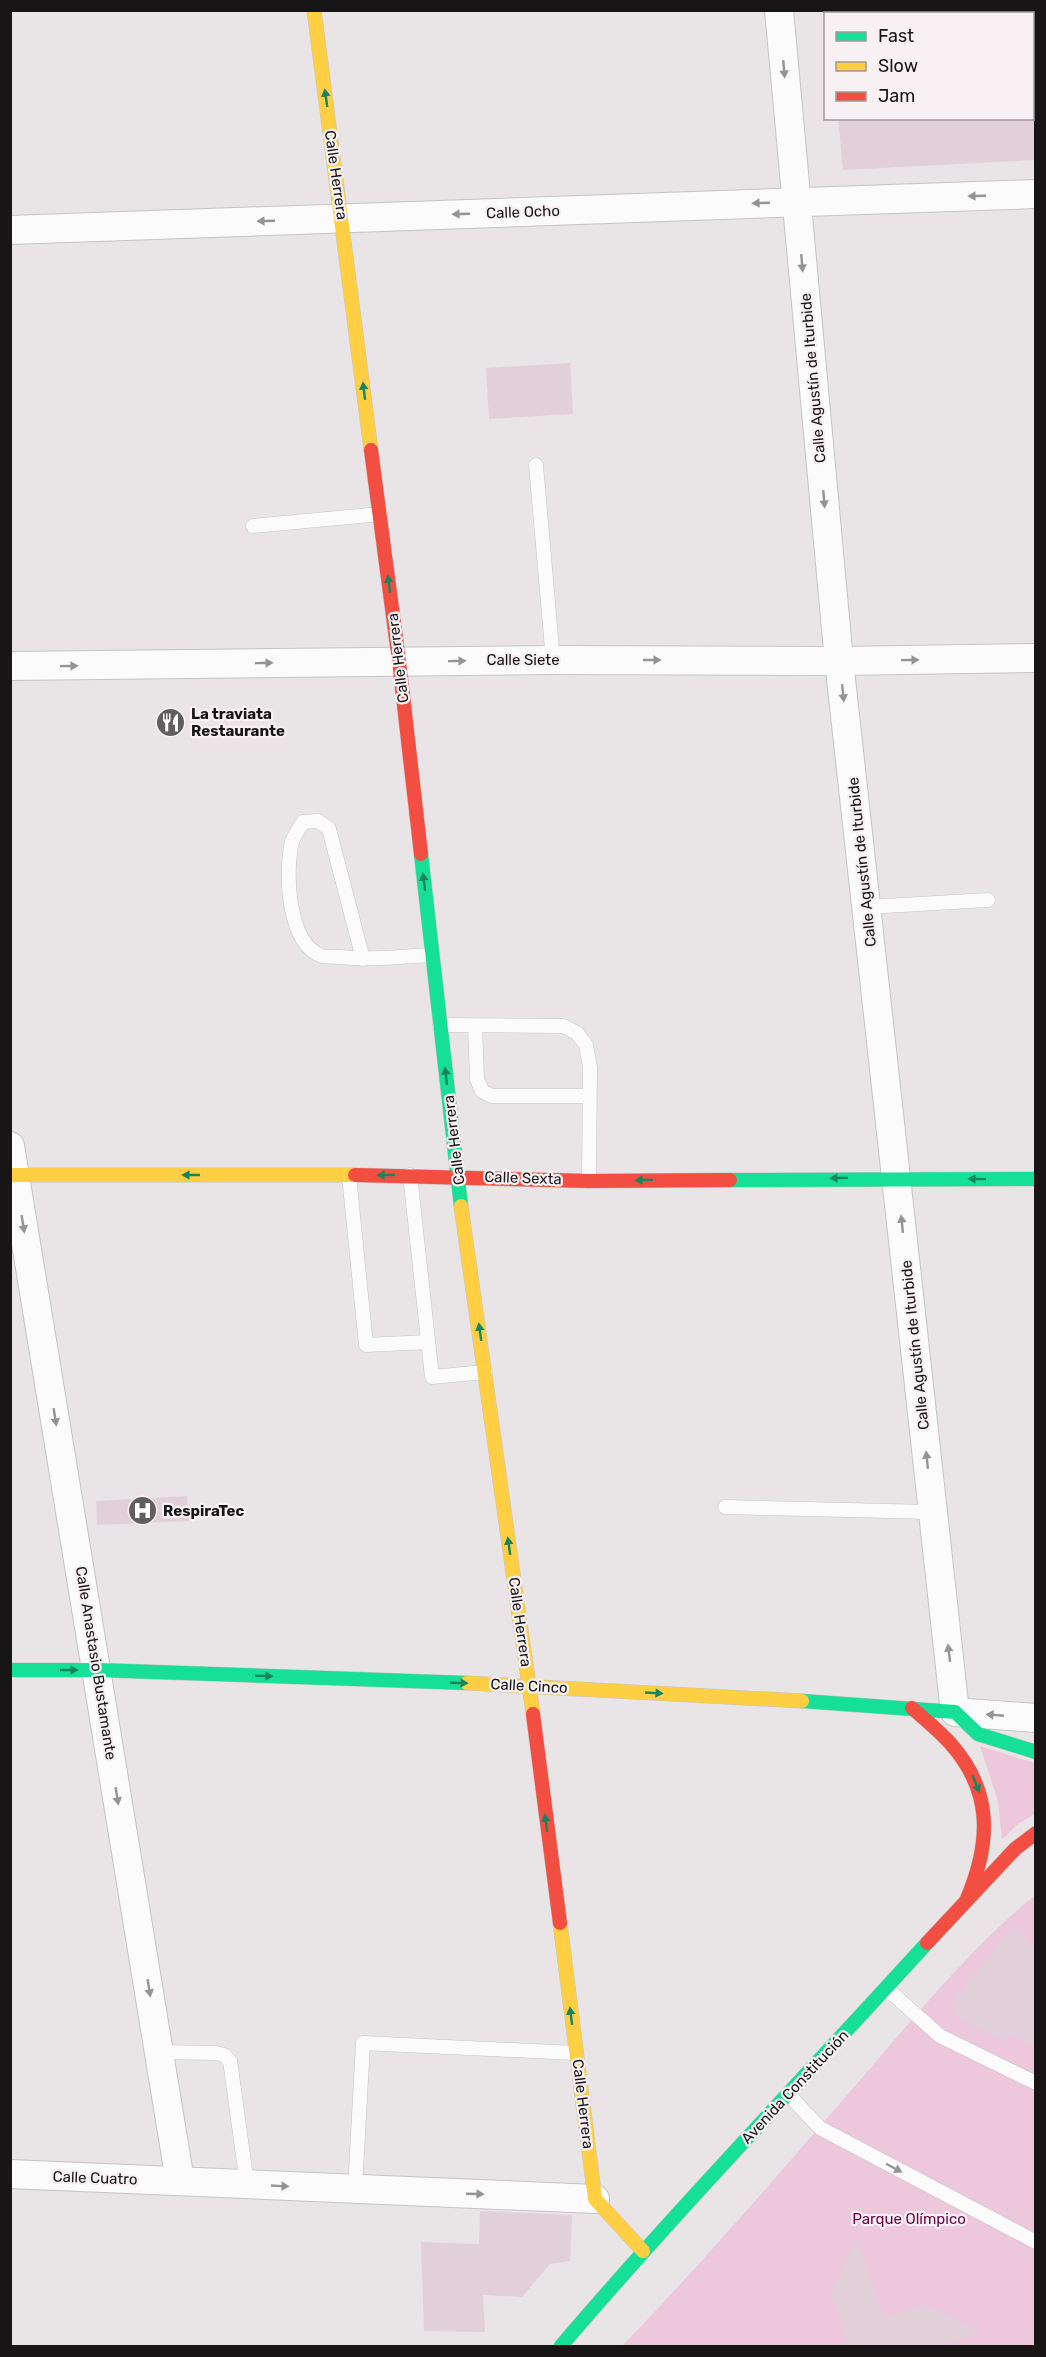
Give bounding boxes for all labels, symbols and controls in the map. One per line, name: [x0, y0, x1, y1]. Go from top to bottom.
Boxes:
legend: [824, 12, 1034, 120]
text: Fast: [878, 25, 914, 47]
text: Slow: [878, 55, 918, 77]
one-way arrow: [779, 59, 789, 78]
text: Jam: [878, 85, 915, 107]
one-way arrow: [321, 89, 331, 108]
street label: Calle Herrera: [321, 129, 351, 221]
one-way arrow: [968, 191, 987, 200]
one-way arrow: [752, 198, 771, 208]
street label: Calle Ocho: [486, 202, 560, 222]
one-way arrow: [452, 210, 471, 219]
one-way arrow: [257, 217, 276, 226]
one-way arrow: [797, 253, 807, 272]
street label: Calle Agustín de Iturbide: [797, 292, 829, 464]
one-way arrow: [360, 381, 369, 400]
one-way arrow: [819, 489, 829, 508]
one-way arrow: [384, 575, 393, 594]
street label: Calle Herrera: [384, 612, 412, 704]
street label: Calle Siete: [486, 651, 560, 669]
one-way arrow: [643, 655, 662, 665]
one-way arrow: [901, 655, 920, 664]
one-way arrow: [448, 656, 467, 666]
one-way arrow: [254, 658, 273, 668]
one-way arrow: [59, 661, 78, 670]
one-way arrow: [838, 684, 848, 703]
place label: La traviata Restaurante: [191, 705, 285, 740]
restaurant icon: La traviata Restaurante: [154, 707, 186, 739]
street label: Calle Agustín de Iturbide: [844, 776, 880, 948]
one-way arrow: [419, 873, 429, 892]
one-way arrow: [441, 1066, 451, 1085]
street label: Calle Herrera: [440, 1094, 468, 1186]
street label: Calle Sexta: [484, 1168, 562, 1188]
one-way arrow: [181, 1171, 200, 1180]
one-way arrow: [376, 1171, 395, 1180]
one-way arrow: [829, 1173, 848, 1183]
one-way arrow: [968, 1174, 987, 1184]
one-way arrow: [634, 1175, 653, 1185]
one-way arrow: [897, 1214, 907, 1233]
one-way arrow: [19, 1215, 28, 1234]
street label: Calle Agustín de Iturbide: [897, 1259, 933, 1431]
one-way arrow: [475, 1323, 484, 1342]
one-way arrow: [50, 1407, 59, 1426]
one-way arrow: [922, 1450, 932, 1469]
hospital icon: RespiraTec: [126, 1495, 158, 1527]
place label: RespiraTec: [163, 1502, 244, 1520]
one-way arrow: [505, 1537, 514, 1556]
street label: Calle Anastasio Bustamante: [72, 1565, 120, 1761]
street label: Calle Herrera: [505, 1576, 535, 1668]
one-way arrow: [944, 1644, 953, 1663]
one-way arrow: [59, 1665, 78, 1675]
one-way arrow: [254, 1671, 273, 1680]
street label: Calle Cinco: [490, 1675, 568, 1697]
one-way arrow: [449, 1678, 468, 1687]
one-way arrow: [644, 1688, 663, 1697]
one-way arrow: [986, 1710, 1005, 1720]
one-way arrow: [972, 1775, 981, 1793]
one-way arrow: [113, 1786, 122, 1805]
one-way arrow: [542, 1813, 551, 1832]
one-way arrow: [144, 1979, 153, 1998]
one-way arrow: [567, 2007, 576, 2026]
street label: Avenida Constitución: [738, 2026, 852, 2148]
street label: Calle Herrera: [569, 2058, 597, 2150]
one-way arrow: [886, 2163, 903, 2173]
street label: Calle Cuatro: [52, 2168, 138, 2188]
one-way arrow: [271, 2181, 290, 2190]
one-way arrow: [465, 2190, 484, 2199]
park label: Parque Olímpico: [852, 2210, 966, 2228]

